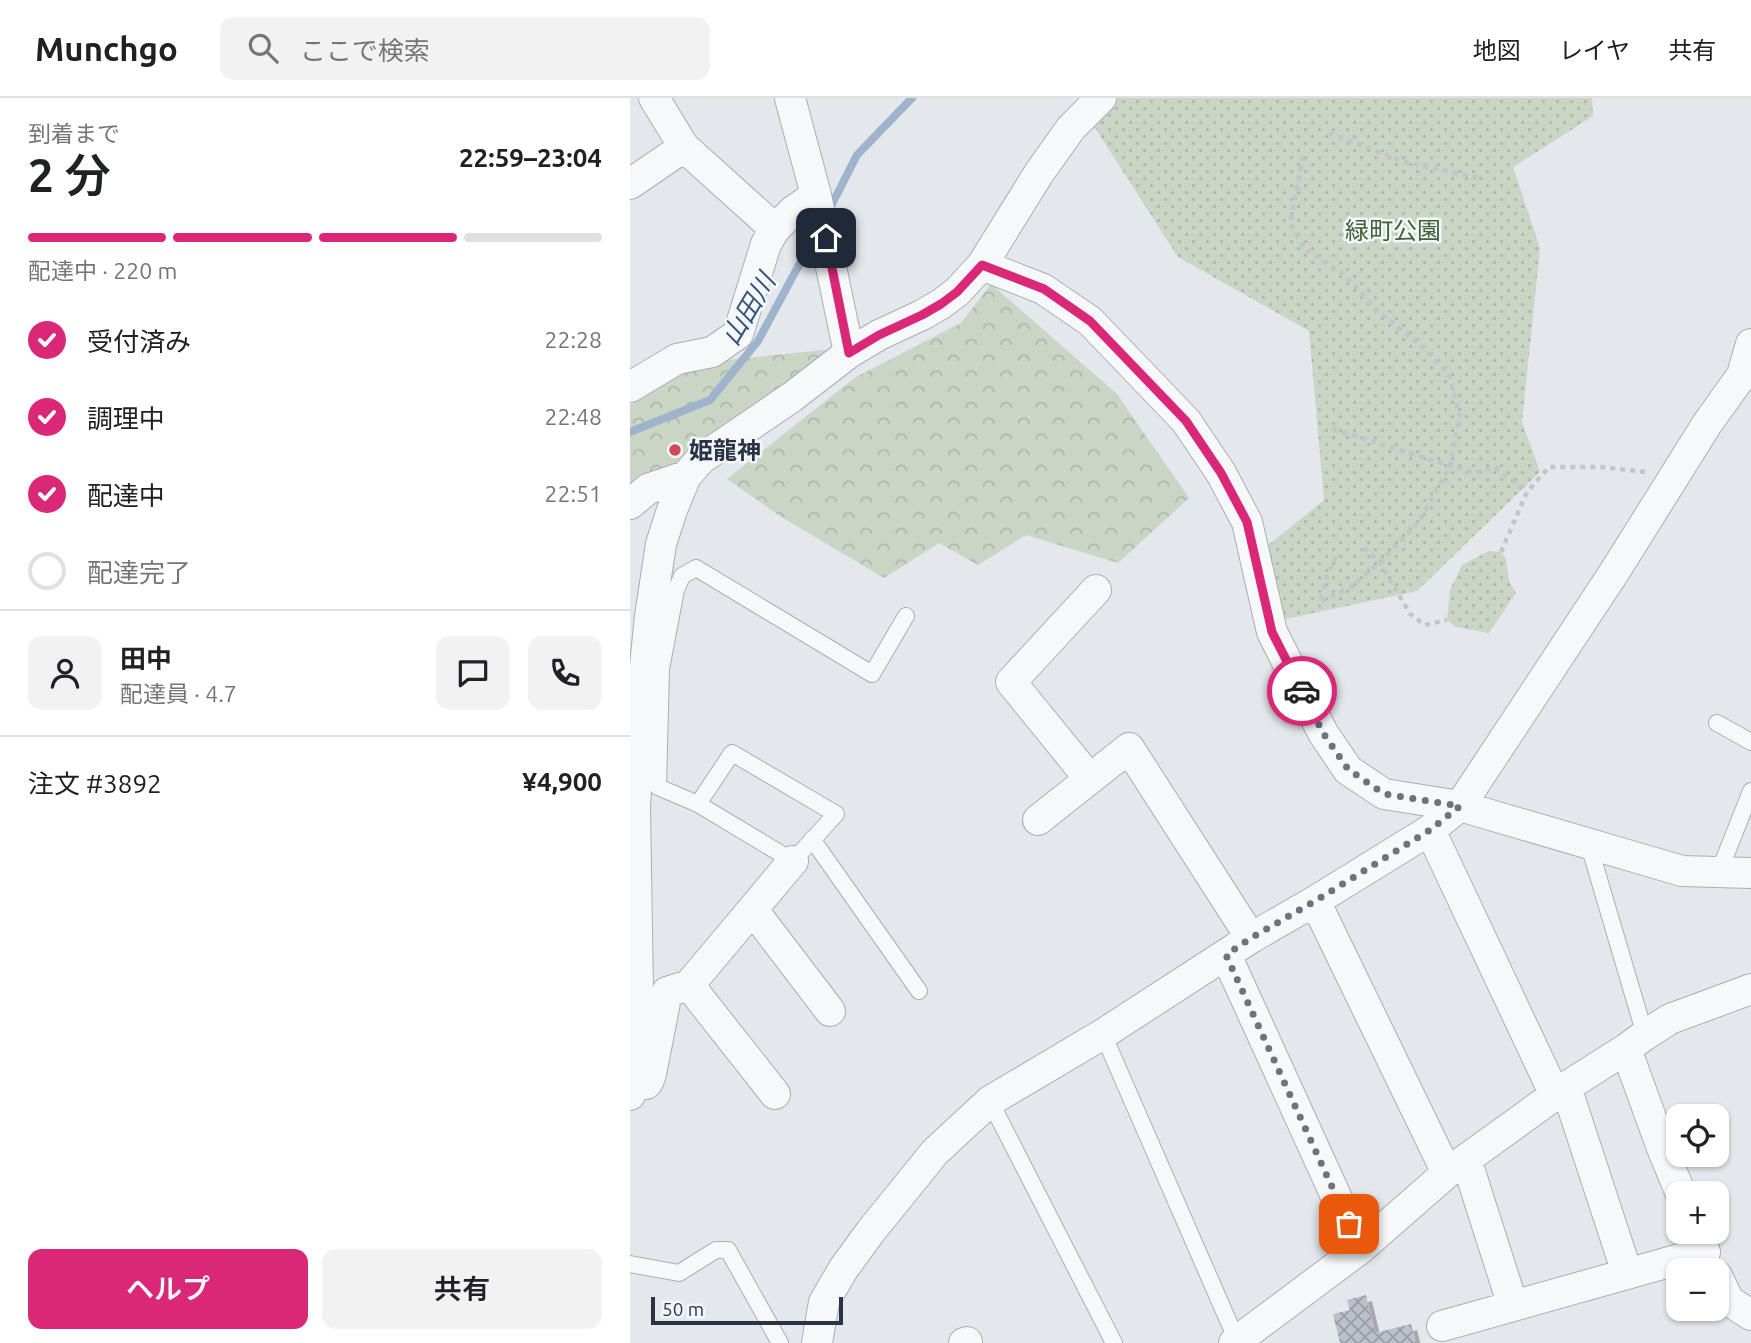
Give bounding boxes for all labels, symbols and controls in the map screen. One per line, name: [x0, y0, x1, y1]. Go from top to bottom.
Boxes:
search box: [220, 17, 710, 80]
icon: search: [244, 29, 282, 67]
text: Munchgo: [35, 30, 178, 67]
text: ここで検索: [300, 36, 430, 65]
text: 地図: [1473, 37, 1521, 64]
text: レイヤ: [1559, 37, 1630, 64]
text: 共有: [1668, 37, 1716, 64]
text: 到着まで: [28, 121, 120, 146]
text: 22:59–23:04: [459, 143, 602, 172]
text: 2 分: [28, 149, 111, 201]
pin: [796, 208, 856, 268]
park label: 緑町公園: [1345, 217, 1441, 244]
icon: home: [807, 219, 845, 257]
text: 配達中 · 220 m: [28, 258, 177, 283]
water label: 山田川: [715, 266, 782, 350]
icon: check: [28, 321, 66, 359]
text: 受付済み: [87, 327, 191, 356]
text: 22:28: [544, 327, 602, 352]
icon: check: [28, 398, 66, 436]
text: 調理中: [87, 404, 165, 433]
text: 22:48: [544, 404, 602, 429]
place label: 姫龍神: [689, 437, 761, 464]
marker: 姫龍神: [667, 442, 683, 458]
icon: check: [28, 475, 66, 513]
text: 配達中: [87, 481, 165, 510]
text: 22:51: [544, 481, 602, 506]
text: 配達完了: [87, 558, 191, 587]
button: person: [28, 636, 102, 710]
button: chat: [436, 636, 510, 710]
button: phone: [528, 636, 602, 710]
text: 田中: [120, 644, 172, 673]
courier: [1267, 656, 1337, 726]
icon: car: [1283, 672, 1321, 710]
text: 配達員 · 4.7: [120, 681, 237, 706]
text: ¥4,900: [522, 767, 602, 796]
text: 注文 #3892: [28, 769, 162, 798]
map controls: [1666, 1104, 1729, 1321]
button: locate: [1666, 1104, 1729, 1167]
button: +: [1666, 1181, 1729, 1244]
pin: [1319, 1194, 1379, 1254]
icon: bag: [1330, 1205, 1368, 1243]
button: ヘルプ: [28, 1249, 308, 1329]
button: 共有: [322, 1249, 602, 1329]
button: −: [1666, 1258, 1729, 1321]
scale bar: [651, 1294, 844, 1326]
text: 50 m: [662, 1298, 704, 1320]

